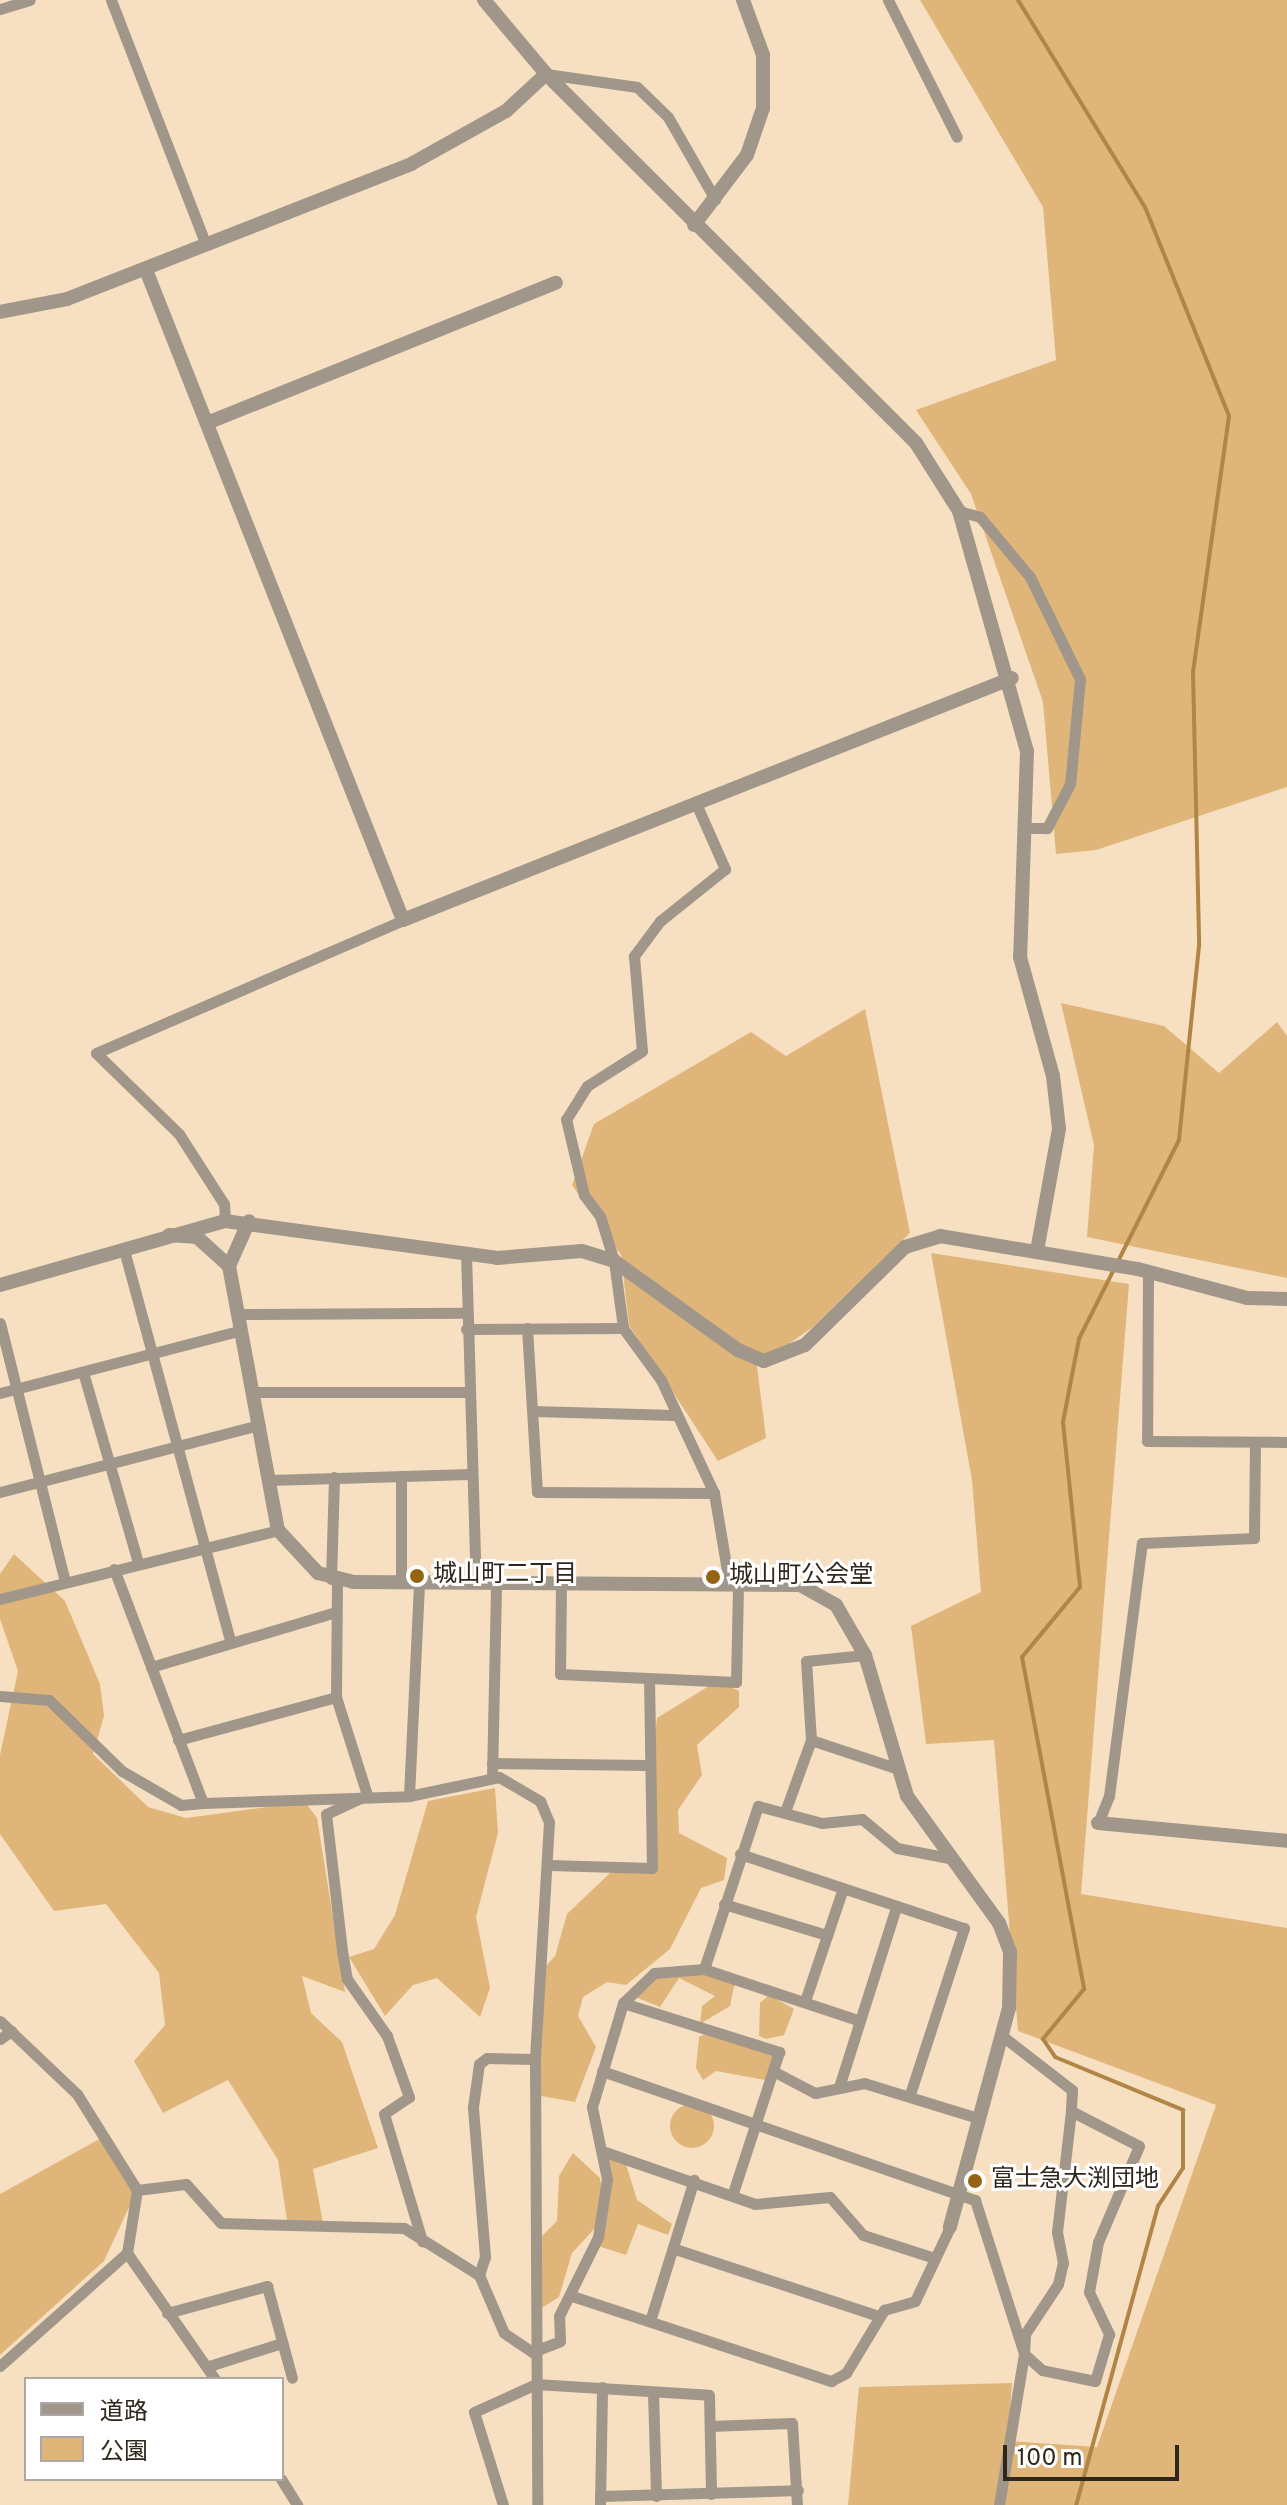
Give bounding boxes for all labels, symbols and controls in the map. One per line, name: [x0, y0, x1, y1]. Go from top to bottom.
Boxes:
place label: 城山町二丁目: [433, 1562, 577, 1590]
place label: 城山町公会堂: [729, 1563, 873, 1591]
marker: 城山町二丁目: [408, 1567, 426, 1585]
marker: 城山町公会堂: [704, 1568, 722, 1586]
place label: 富士急大渕団地: [991, 2167, 1159, 2195]
marker: 富士急大渕団地: [966, 2172, 984, 2190]
legend: [24, 2377, 284, 2481]
text: 道路: [100, 2398, 148, 2428]
scale bar: [1007, 2429, 1183, 2479]
text: 公園: [100, 2438, 148, 2468]
text: 100 m: [1017, 2444, 1083, 2474]

